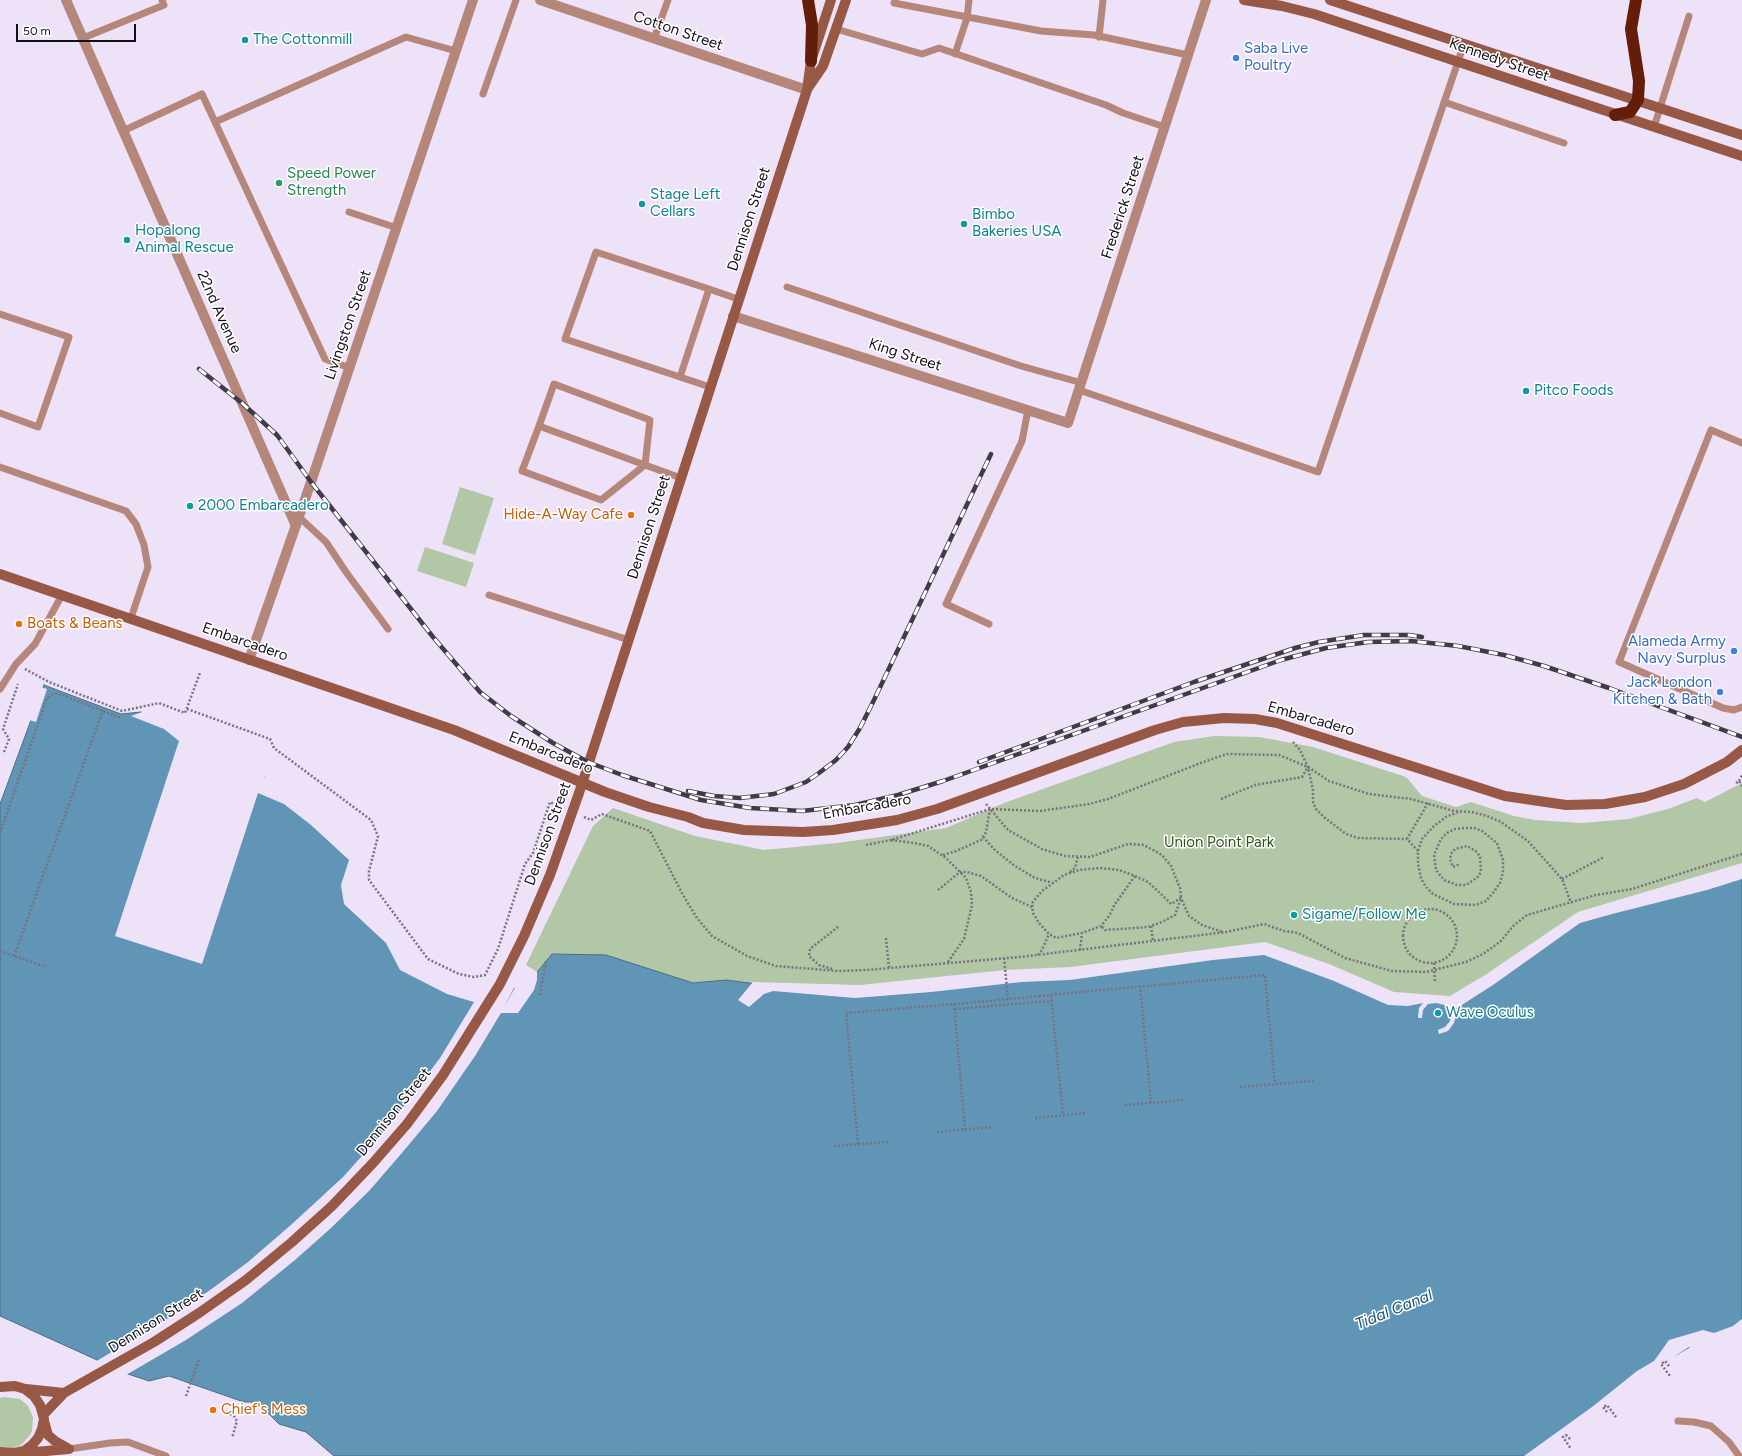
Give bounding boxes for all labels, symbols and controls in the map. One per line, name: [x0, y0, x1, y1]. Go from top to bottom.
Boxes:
street label: Cotton Street: [631, 7, 725, 55]
scale bar: [18, 16, 138, 42]
text: 50 m: [23, 24, 51, 38]
place label: The Cottonmill: [253, 31, 352, 49]
street label: Kennedy Street: [1447, 34, 1551, 86]
marker: The Cottonmill: [240, 35, 250, 45]
place label: Saba Live Poultry: [1244, 40, 1308, 75]
marker: Saba Live Poultry: [1231, 53, 1241, 63]
street label: Frederick Street: [1098, 153, 1148, 261]
place label: Speed Power Strength: [287, 165, 376, 200]
street label: Dennison Street: [724, 165, 774, 273]
marker: Speed Power Strength: [274, 178, 284, 188]
place label: Stage Left Cellars: [650, 186, 720, 221]
marker: Stage Left Cellars: [637, 199, 647, 209]
place label: Bimbo Bakeries USA: [972, 206, 1062, 241]
marker: Bimbo Bakeries USA: [959, 219, 969, 229]
place label: Hopalong Animal Rescue: [135, 222, 234, 257]
marker: Hopalong Animal Rescue: [122, 235, 132, 245]
street label: 22nd Avenue: [193, 268, 245, 356]
street label: Livingston Street: [321, 268, 375, 382]
street label: King Street: [866, 335, 944, 375]
place label: Pitco Foods: [1534, 382, 1614, 400]
marker: Pitco Foods: [1521, 386, 1531, 396]
street label: Dennison Street: [624, 473, 674, 581]
place label: 2000 Embarcadero: [198, 497, 329, 515]
marker: 2000 Embarcadero: [185, 501, 195, 511]
place label: Hide-A-Way Cafe: [504, 506, 623, 524]
marker: Hide-A-Way Cafe: [626, 510, 636, 520]
place label: Boats & Beans: [27, 615, 123, 633]
marker: Boats & Beans: [14, 619, 24, 629]
street label: Embarcadero: [200, 619, 290, 665]
place label: Alameda Army Navy Surplus: [1628, 633, 1726, 668]
marker: Alameda Army Navy Surplus: [1729, 646, 1739, 656]
place label: Jack London Kitchen & Bath: [1613, 674, 1712, 709]
marker: Jack London Kitchen & Bath: [1715, 687, 1725, 697]
street label: Embarcadero: [1265, 698, 1357, 740]
street label: Embarcadero: [506, 728, 596, 778]
street label: Dennison Street: [521, 780, 575, 888]
street label: Embarcadero: [821, 790, 913, 824]
park label: Union Point Park: [1164, 834, 1274, 852]
place label: Sigame/Follow Me: [1302, 906, 1426, 924]
marker: Sigame/Follow Me: [1289, 910, 1299, 920]
place label: Wave Oculus: [1446, 1004, 1534, 1022]
marker: Wave Oculus: [1433, 1008, 1443, 1018]
street label: Dennison Street: [353, 1064, 435, 1160]
street label: Dennison Street: [105, 1285, 207, 1357]
water label: Tidal Canal: [1353, 1286, 1435, 1334]
place label: Chief's Mess: [221, 1401, 306, 1419]
marker: Chief's Mess: [208, 1405, 218, 1415]

